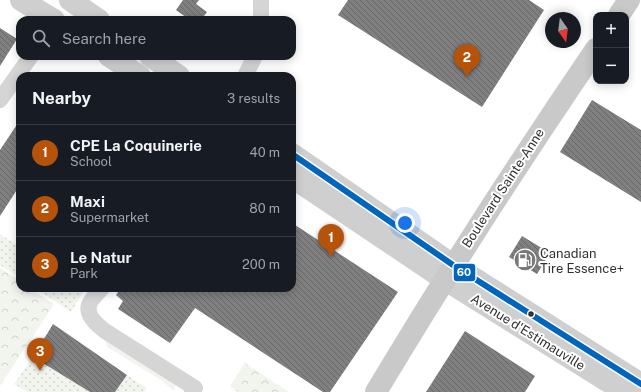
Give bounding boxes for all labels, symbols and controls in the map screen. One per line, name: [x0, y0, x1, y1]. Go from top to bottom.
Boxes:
north arrow: [545, 12, 581, 48]
map controls: [593, 12, 629, 84]
button: +: [593, 12, 629, 48]
search box: [16, 16, 296, 60]
icon: search: [30, 27, 52, 49]
text: Search here: [62, 30, 146, 47]
pin: 2: [454, 44, 480, 77]
button: −: [593, 48, 629, 84]
text: Nearby: [32, 88, 91, 108]
text: 3 results: [227, 91, 280, 106]
street label: Boulevard Sainte-Anne: [459, 126, 547, 250]
text: CPE La Coquinerie: [70, 137, 202, 154]
text: 1: [42, 145, 48, 160]
text: 40 m: [249, 145, 280, 160]
text: School: [70, 154, 112, 169]
text: Maxi: [70, 193, 105, 210]
text: 2: [41, 201, 49, 216]
text: 80 m: [249, 201, 280, 216]
text: Supermarket: [70, 210, 149, 225]
your location: [395, 213, 415, 233]
pin: 1: [318, 224, 344, 257]
place label: Canadian Tire Essence+: [540, 246, 624, 276]
fuel station icon: Canadian Tire Essence+: [512, 247, 538, 273]
text: Le Natur: [70, 249, 132, 266]
text: 3: [41, 257, 49, 272]
text: 200 m: [242, 257, 280, 272]
line badge: 60: [453, 263, 476, 282]
text: Park: [70, 266, 98, 281]
text: 60: [457, 266, 471, 278]
street label: Avenue d'Estimauville: [468, 291, 588, 373]
unlabelled marker: [526, 309, 536, 319]
pin: 3: [27, 338, 53, 371]

